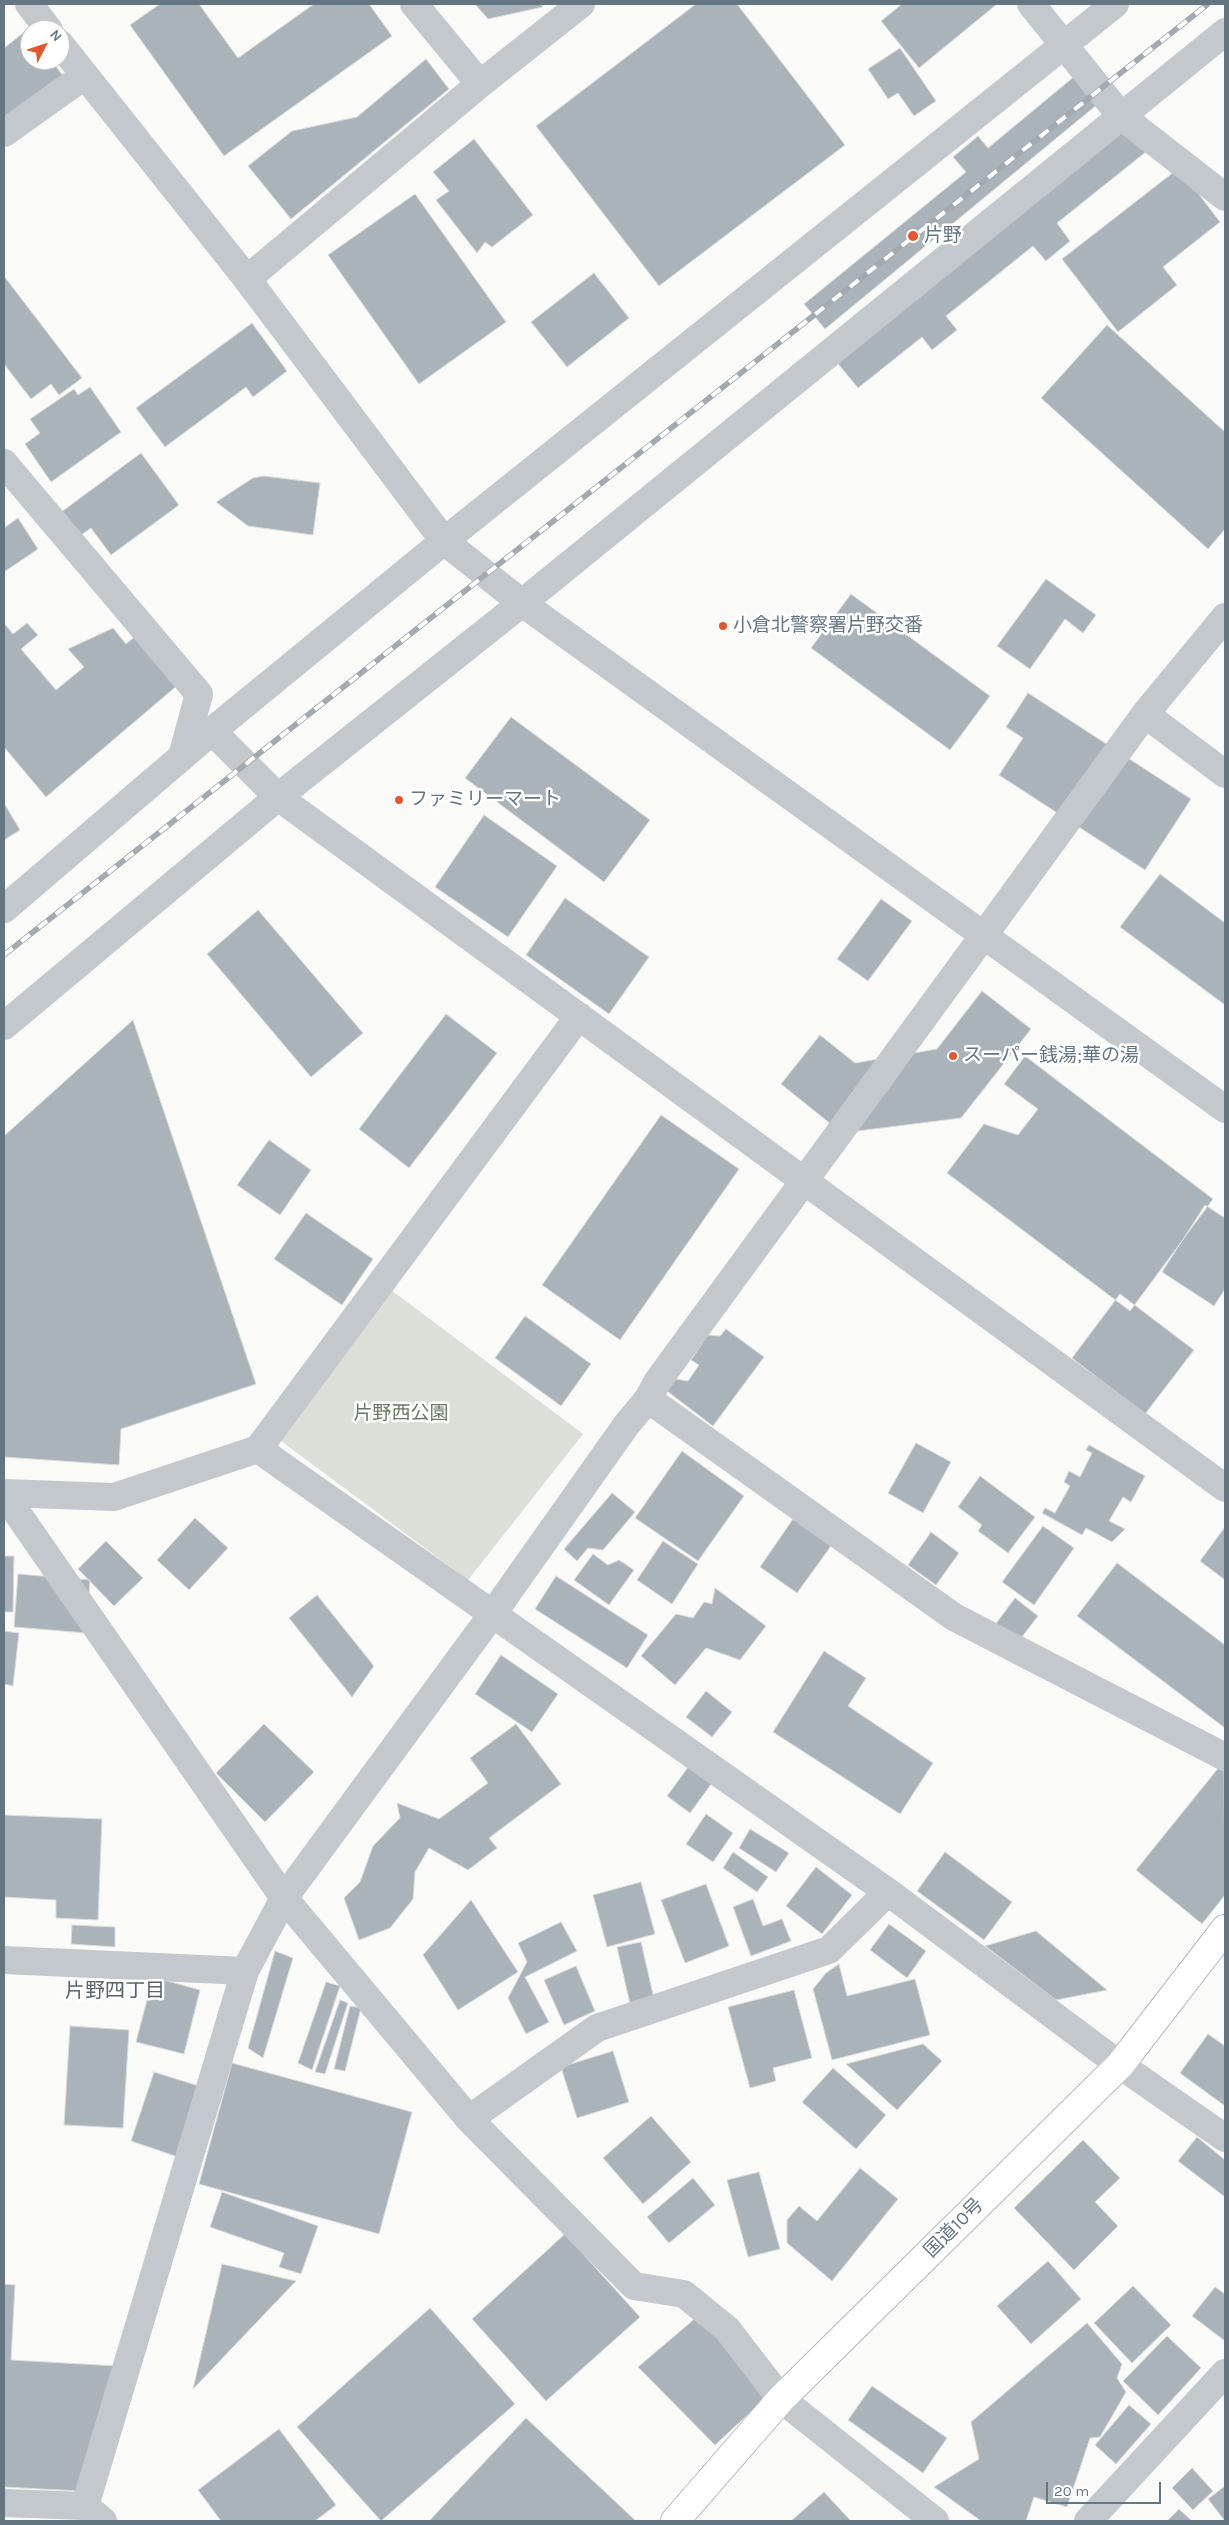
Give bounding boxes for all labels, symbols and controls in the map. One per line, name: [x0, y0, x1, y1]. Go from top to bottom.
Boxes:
north arrow: [20, 20, 70, 70]
text: N: [46, 26, 66, 45]
place label: 片野: [924, 225, 962, 247]
marker: 片野: [906, 229, 920, 243]
place label: 小倉北警察署片野交番: [733, 615, 923, 637]
marker: 小倉北警察署片野交番: [717, 620, 729, 632]
place label: ファミリーマート: [409, 789, 561, 811]
marker: ファミリーマート: [393, 794, 405, 806]
place label: スーパー銭湯;華の湯: [963, 1045, 1139, 1067]
marker: スーパー銭湯;華の湯: [947, 1050, 959, 1062]
park label: 片野西公園: [354, 1403, 448, 1425]
district label: 片野四丁目: [65, 1979, 165, 2003]
street label: 国道10号: [920, 2194, 988, 2262]
scale bar: [1049, 2472, 1164, 2504]
text: 20 m: [1054, 2482, 1089, 2500]

